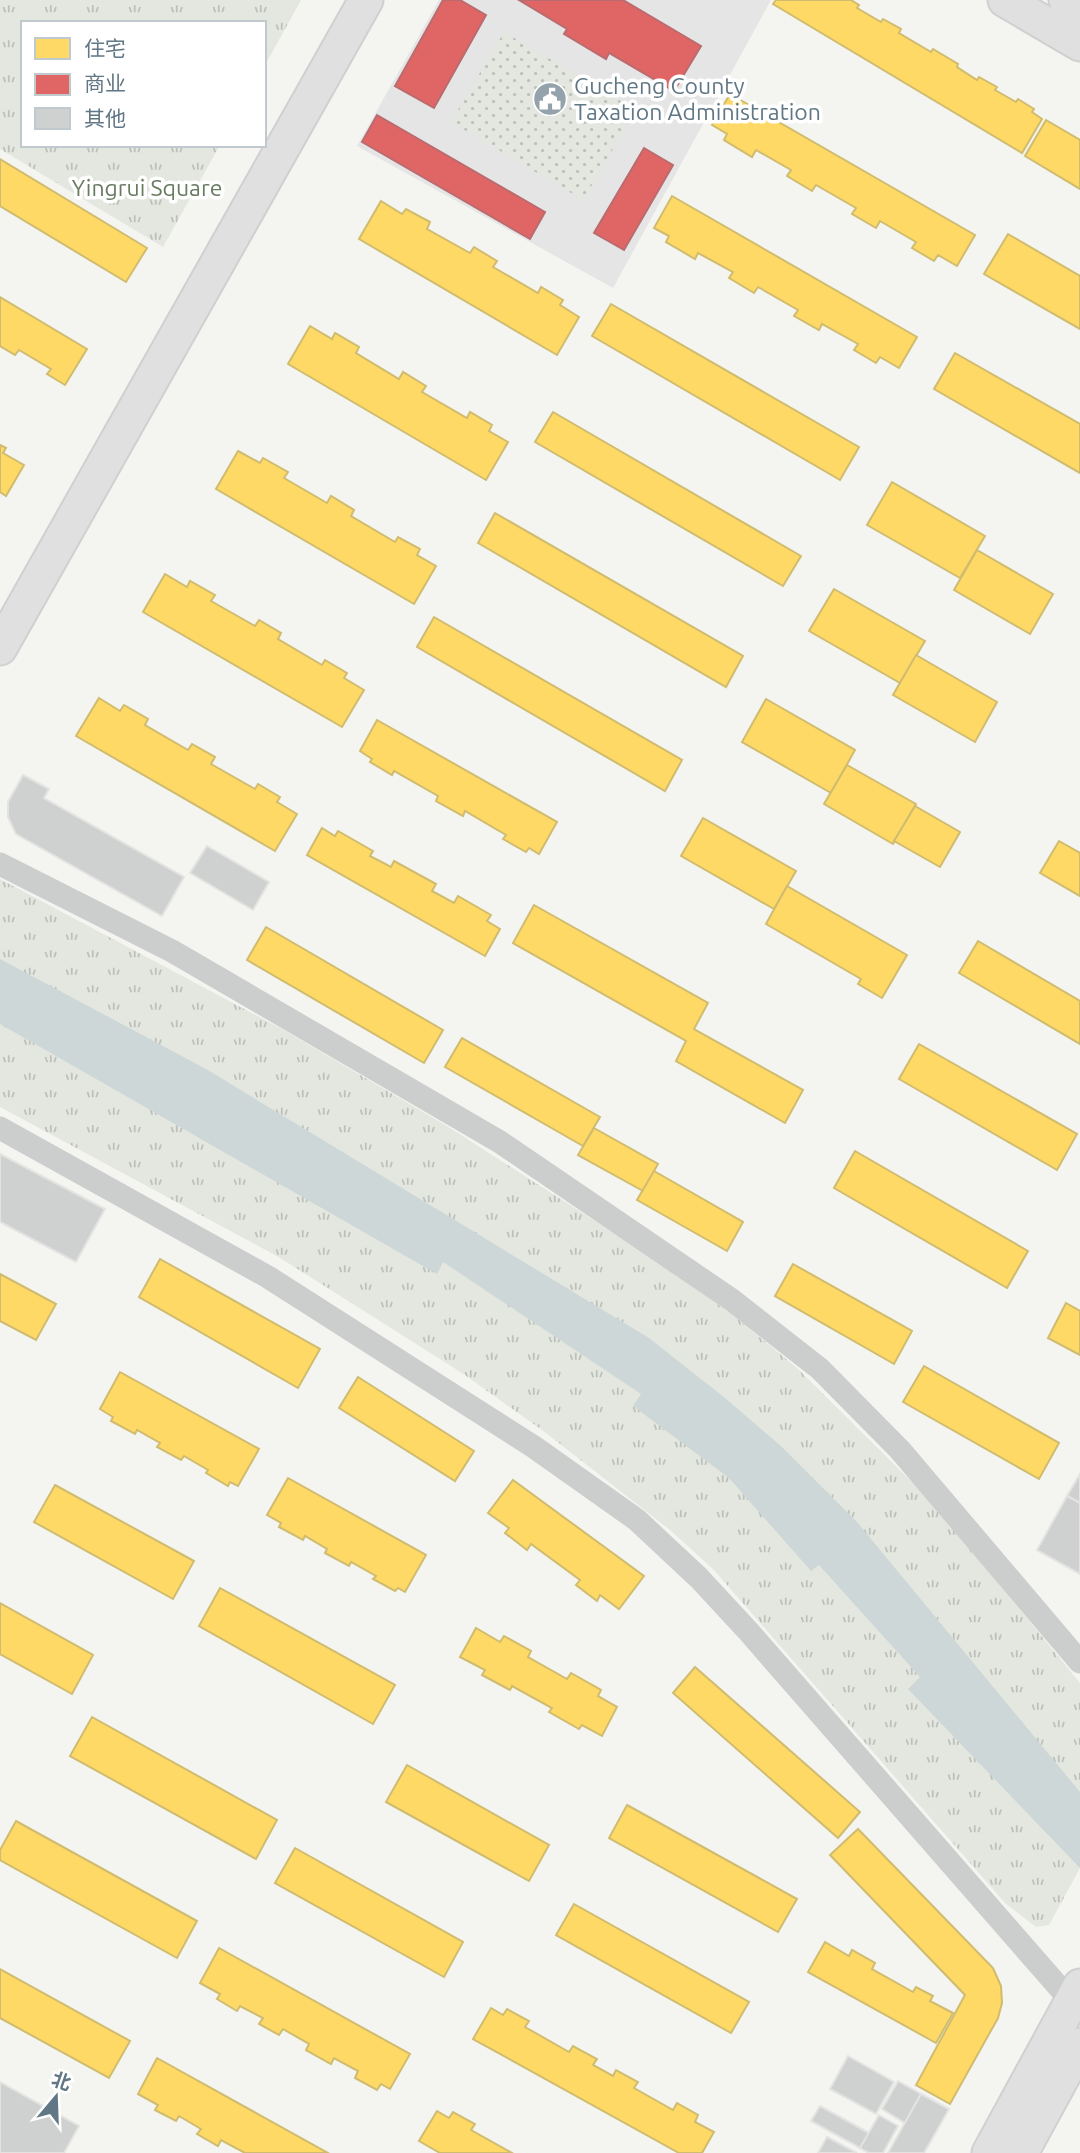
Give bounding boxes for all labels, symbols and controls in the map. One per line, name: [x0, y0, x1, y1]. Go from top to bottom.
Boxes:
legend: [21, 21, 266, 147]
text: 住宅: [84, 36, 126, 60]
text: 商业: [84, 71, 126, 95]
place label: Gucheng County Taxation Administration: [574, 73, 821, 124]
public building icon: Gucheng County Taxation Administration: [531, 80, 569, 118]
text: 其他: [84, 106, 126, 130]
park label: Yingrui Square: [72, 175, 222, 200]
north arrow: [21, 2062, 91, 2132]
text: 北: [49, 2067, 74, 2094]

